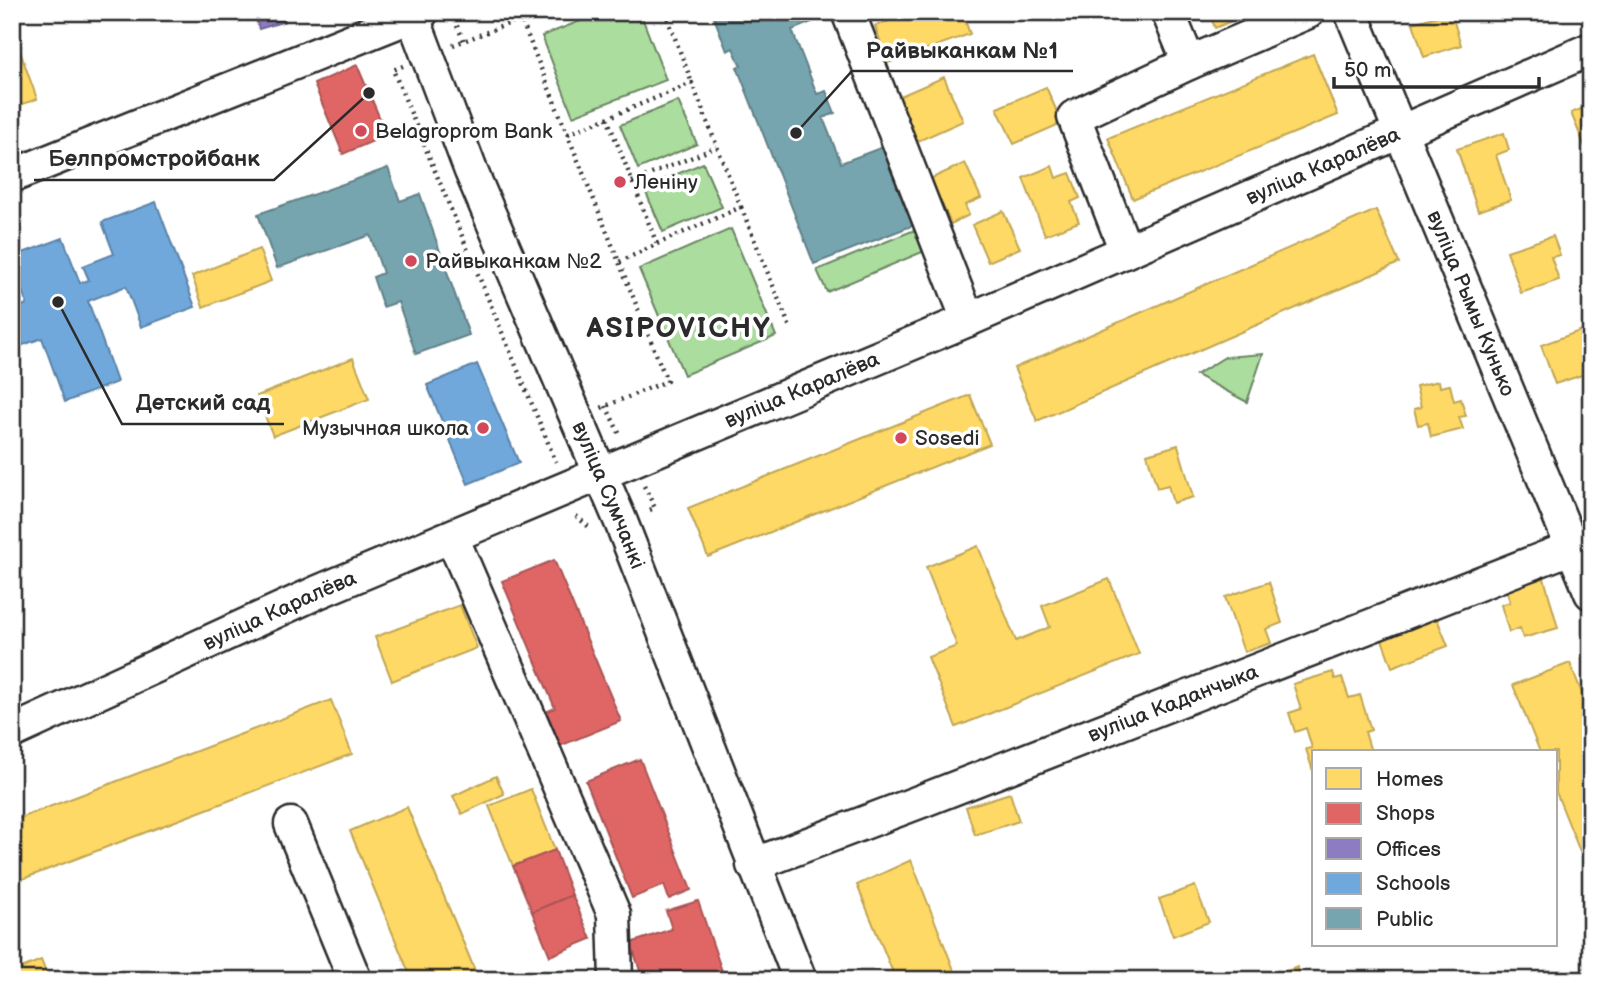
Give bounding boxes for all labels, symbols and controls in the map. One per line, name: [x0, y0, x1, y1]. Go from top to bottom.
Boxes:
callout: Райвыканкам №1: [852, 27, 1073, 71]
text: Райвыканкам №1: [866, 37, 1058, 65]
scale bar: [1334, 46, 1538, 90]
text: 50 m: [1344, 58, 1391, 83]
place label: Belagroprom Bank: [375, 119, 553, 144]
street label: вуліца Каралёва: [1242, 121, 1404, 210]
marker: Belagroprom Bank: [353, 123, 369, 139]
callout: Белпромстройбанк: [34, 136, 274, 180]
text: Белпромстройбанк: [48, 145, 260, 173]
place label: Леніну: [633, 170, 698, 195]
marker: Леніну: [612, 174, 628, 190]
street label: вуліца Рымы Кунько: [1422, 207, 1521, 400]
place label: Райвыканкам №2: [425, 249, 602, 274]
marker: Райвыканкам №2: [403, 253, 419, 269]
district label: ASIPOVICHY: [586, 312, 771, 345]
street label: вуліца Каралёва: [721, 346, 883, 433]
callout: Детский сад: [122, 380, 284, 424]
text: Детский сад: [136, 389, 271, 417]
place label: Музычная школа: [302, 416, 470, 441]
street label: вуліца Сумчанкі: [567, 417, 651, 572]
marker: Музычная школа: [475, 420, 491, 436]
place label: Sosedi: [915, 426, 979, 451]
marker: Sosedi: [893, 430, 909, 446]
street label: вуліца Каралёва: [199, 565, 360, 655]
street label: вуліца Каданчыка: [1084, 658, 1262, 747]
legend: [1312, 750, 1558, 946]
text: Homes: [1376, 767, 1444, 792]
text: Shops: [1376, 801, 1435, 826]
text: Offices: [1376, 837, 1441, 862]
text: Schools: [1376, 871, 1450, 896]
text: Public: [1376, 907, 1434, 932]

